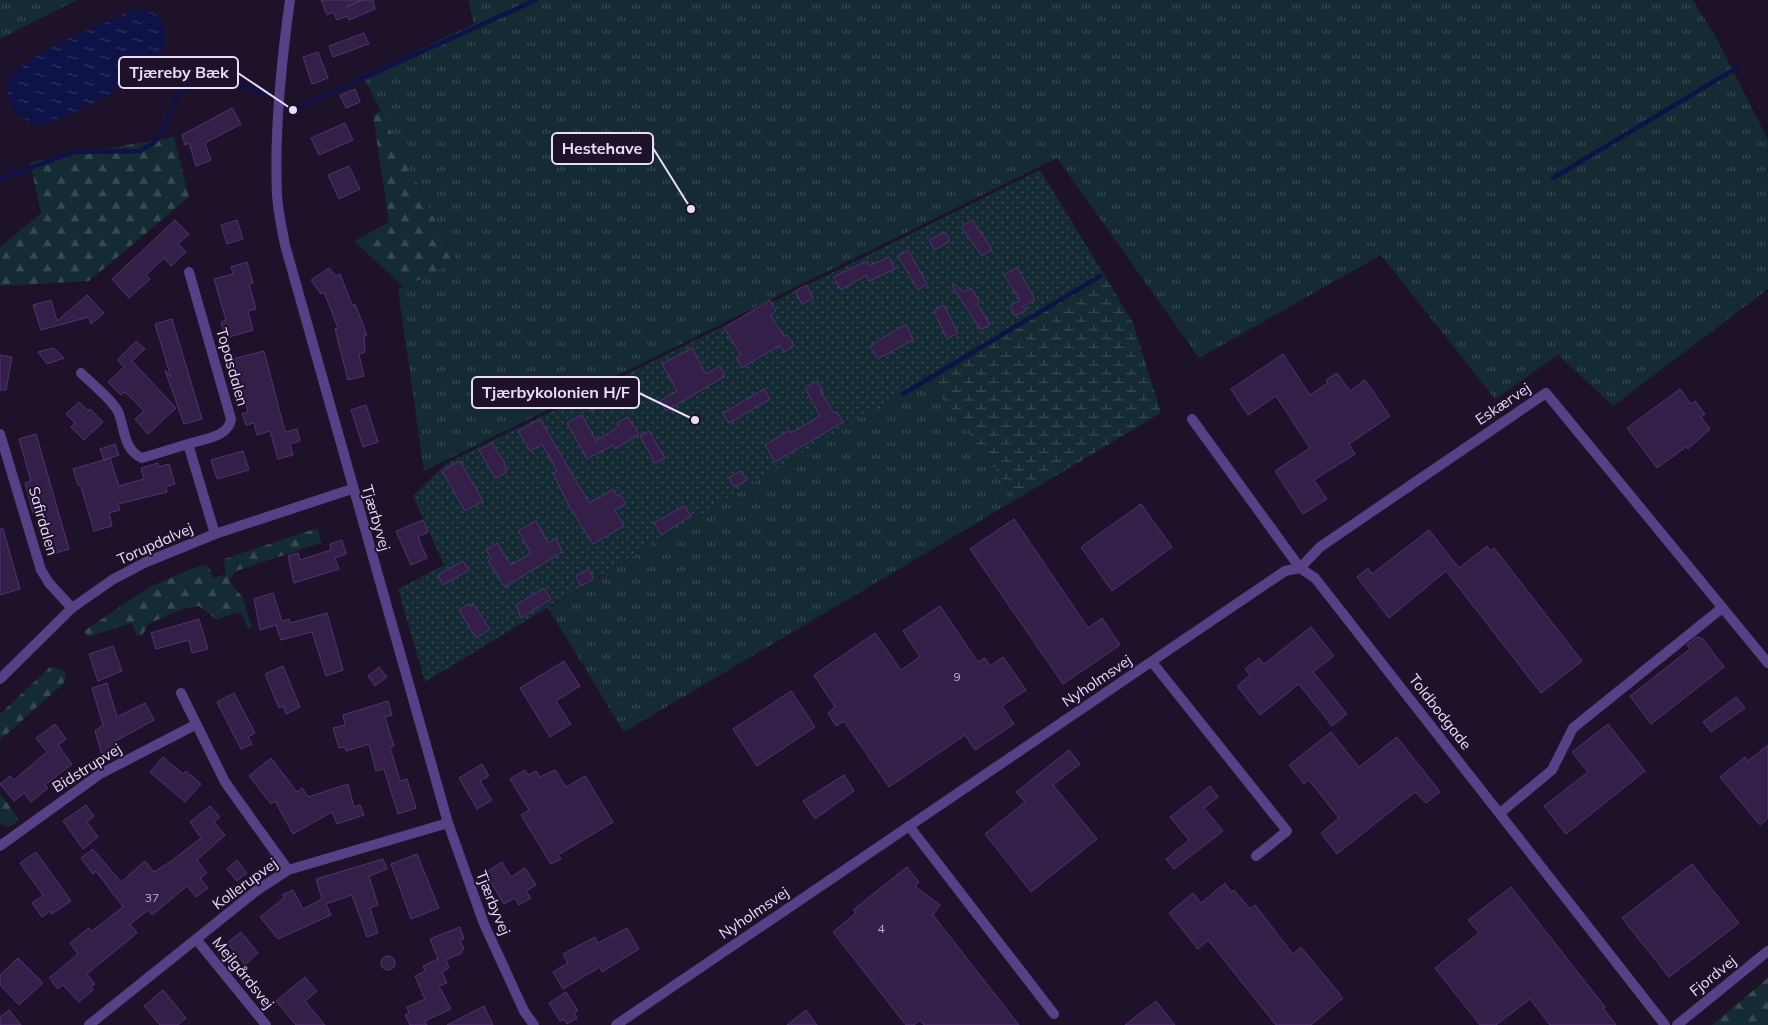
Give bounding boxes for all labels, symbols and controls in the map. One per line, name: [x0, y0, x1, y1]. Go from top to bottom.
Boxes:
callout: Tjæreby Bæk: [119, 57, 238, 88]
text: Tjæreby Bæk: [129, 62, 230, 82]
callout: Hestehave: [552, 133, 653, 164]
text: Hestehave: [562, 138, 643, 158]
street label: Topasdalen: [212, 326, 253, 408]
callout: Tjærbykolonien H/F: [472, 377, 639, 408]
street label: Eskærvej: [1471, 378, 1534, 429]
text: Tjærbykolonien H/F: [482, 382, 630, 402]
street label: Tjærbyvej: [358, 483, 395, 553]
street label: Safirdalen: [25, 484, 62, 558]
street label: Torupdalvej: [114, 518, 196, 569]
street label: Nyholmsvej: [1058, 650, 1135, 711]
house number: 9: [953, 669, 961, 684]
street label: Toldbodgade: [1405, 670, 1476, 753]
street label: Bidstrupvej: [49, 739, 125, 796]
street label: Kollerupvej: [208, 854, 281, 914]
street label: Tjærbyvej: [472, 868, 515, 938]
street label: Nyholmsvej: [715, 882, 792, 943]
house number: 37: [145, 890, 159, 905]
house number: 4: [877, 921, 885, 936]
street label: Mejlgårdsvej: [208, 933, 278, 1013]
street label: Fjordvej: [1686, 951, 1740, 1000]

